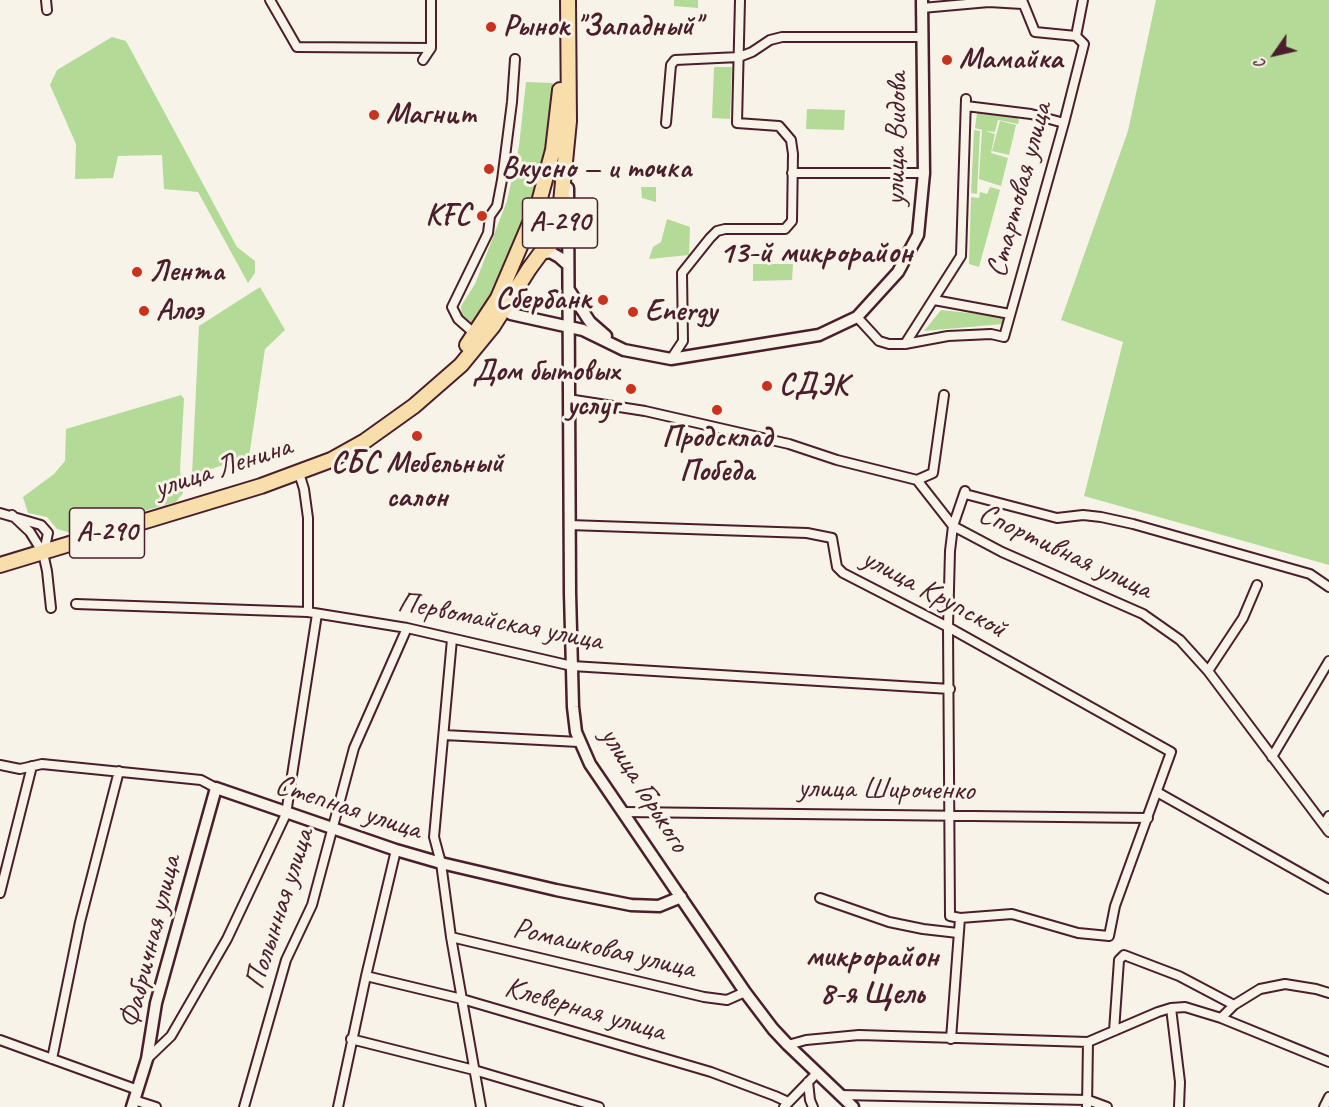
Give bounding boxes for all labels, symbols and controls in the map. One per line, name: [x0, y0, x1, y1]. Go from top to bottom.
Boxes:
place label: Рынок "Западный": [503, 9, 701, 45]
marker: Рынок "Западный": [484, 20, 498, 34]
north arrow: [1245, 24, 1305, 84]
place label: Мамайка: [959, 42, 1062, 78]
marker: Мамайка: [940, 53, 954, 67]
text: С: [1250, 55, 1271, 73]
street label: улица Видова: [878, 72, 916, 206]
place label: Магнит: [386, 97, 477, 133]
street label: Стартовая улица: [979, 99, 1061, 281]
marker: Магнит: [367, 108, 381, 122]
place label: Вкусно — и точка: [501, 151, 691, 187]
marker: Вкусно — и точка: [482, 162, 496, 176]
place label: KFC: [425, 198, 470, 234]
road number: А-290: [522, 198, 598, 248]
marker: KFC: [475, 209, 489, 223]
district label: 13-й микрорайон: [719, 235, 913, 273]
place label: Лента: [149, 254, 224, 290]
marker: Лента: [130, 265, 144, 279]
place label: Сбербанк: [495, 282, 591, 318]
place label: Алоэ: [156, 293, 203, 329]
marker: Сбербанк: [596, 293, 610, 307]
place label: Energy: [645, 294, 717, 330]
marker: Алоэ: [137, 304, 151, 318]
marker: Energy: [626, 305, 640, 319]
place label: Дом бытовых услуг: [473, 354, 619, 424]
place label: СДЭК: [779, 368, 848, 404]
marker: СДЭК: [760, 379, 774, 393]
marker: Дом бытовых услуг: [624, 382, 638, 396]
marker: Продсклад Победа: [710, 403, 724, 417]
place label: Продсклад Победа: [662, 420, 772, 490]
street label: улица Ленина: [150, 429, 296, 507]
marker: СБС Мебельный салон: [410, 429, 424, 443]
place label: СБС Мебельный салон: [331, 446, 503, 516]
street label: Спортивная улица: [973, 496, 1157, 608]
road number: А-290: [70, 508, 144, 558]
street label: улица Крупской: [856, 541, 1012, 647]
street label: Первомайская улица: [395, 585, 605, 659]
street label: улица Горького: [591, 721, 697, 859]
street label: Степная улица: [270, 767, 426, 849]
street label: улица Широченко: [797, 770, 975, 810]
street label: Полынная улица: [237, 824, 323, 994]
street label: Фабричная улица: [112, 852, 190, 1032]
street label: Ромашковая улица: [510, 911, 698, 987]
district label: микрорайон 8-я Щель: [805, 939, 939, 1014]
street label: Клеверная улица: [501, 970, 669, 1050]

